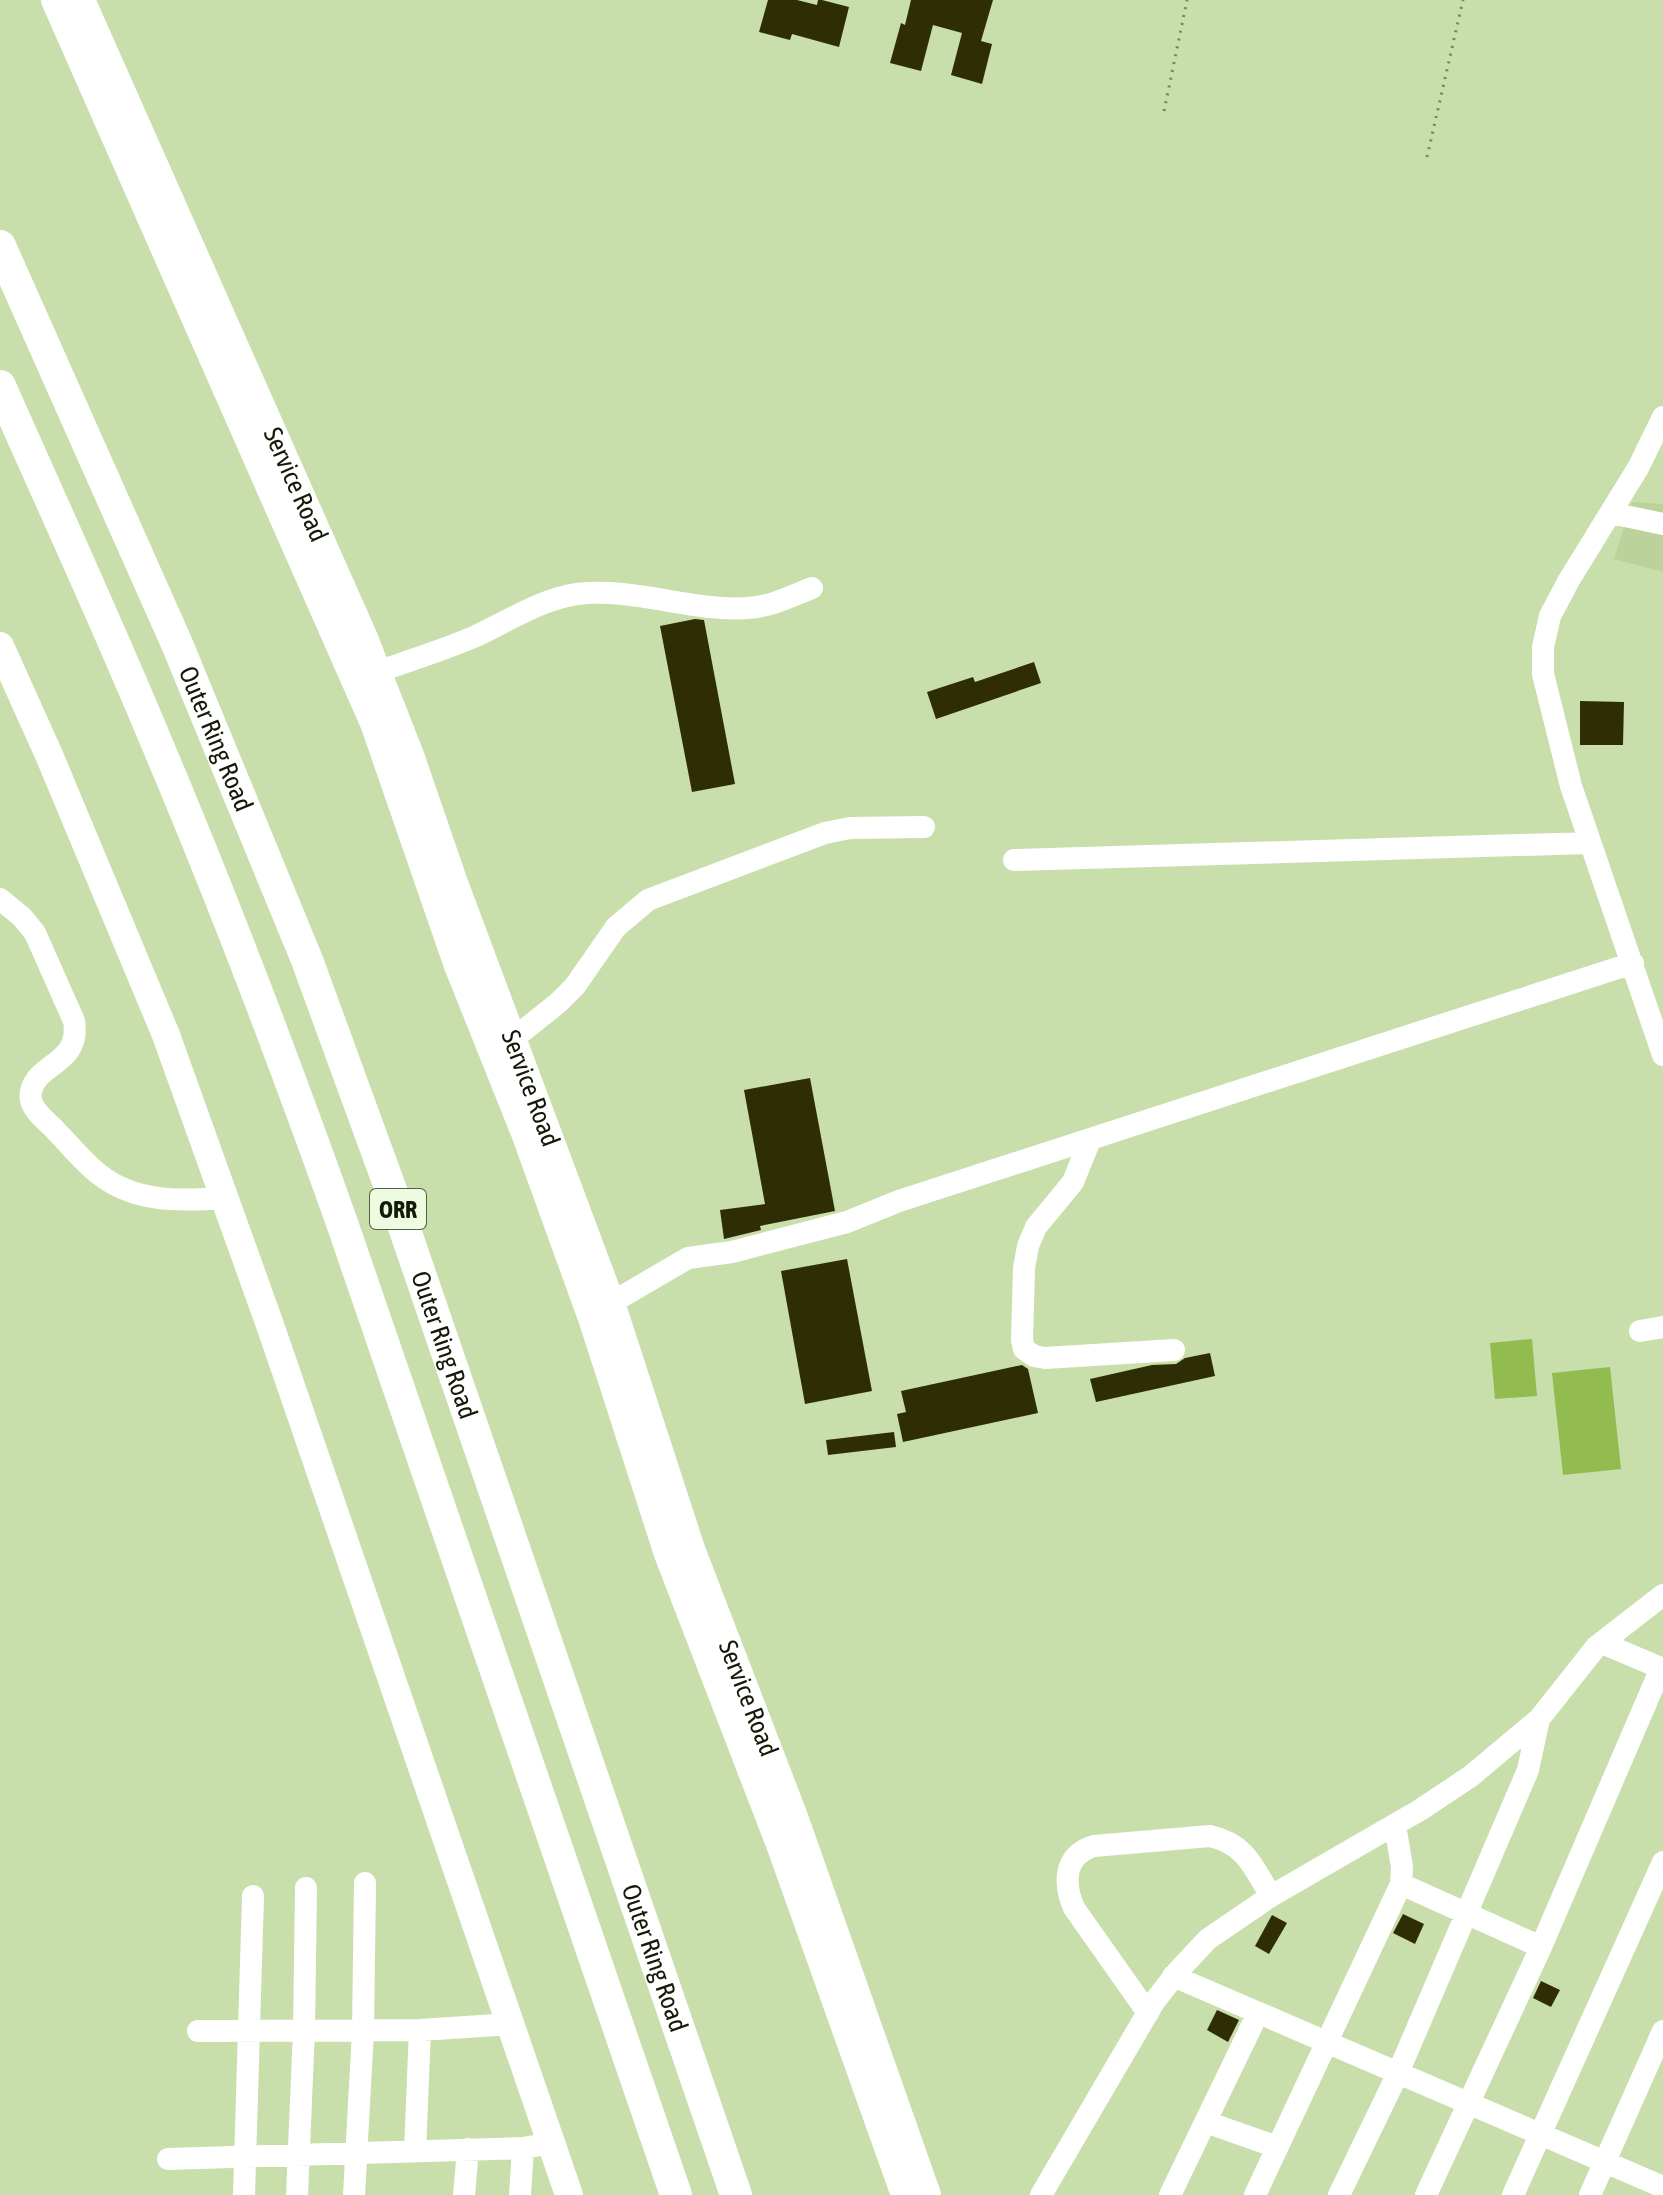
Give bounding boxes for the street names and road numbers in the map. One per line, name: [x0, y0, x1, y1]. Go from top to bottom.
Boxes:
street label: Service Road: [257, 423, 334, 546]
street label: Outer Ring Road: [173, 662, 259, 816]
street label: Service Road: [495, 1026, 566, 1150]
road number: ORR: [370, 1189, 426, 1229]
street label: Outer Ring Road: [405, 1267, 484, 1423]
street label: Service Road: [713, 1636, 784, 1760]
street label: Outer Ring Road: [615, 1880, 694, 2036]

